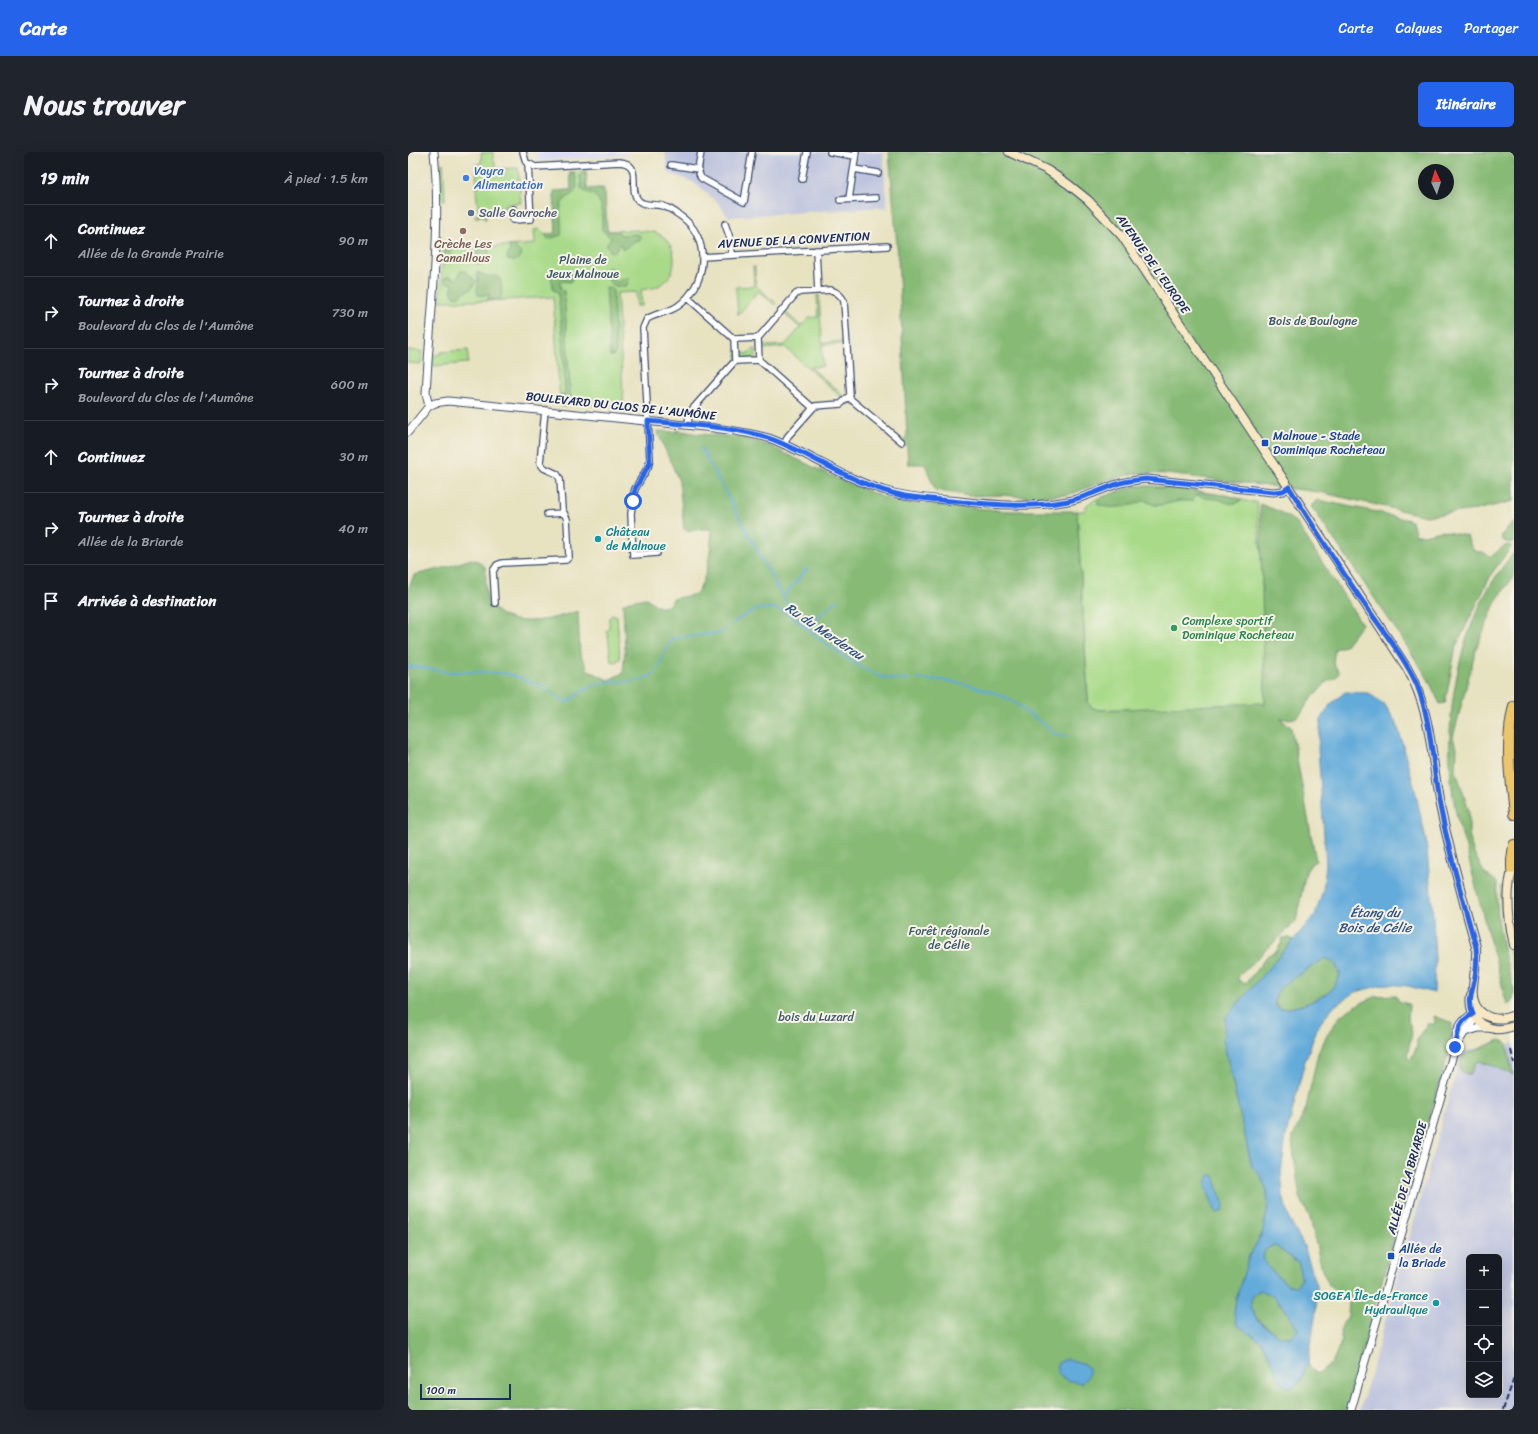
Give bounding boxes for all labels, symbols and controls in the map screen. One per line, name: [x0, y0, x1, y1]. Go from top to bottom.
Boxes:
text: Carte: [20, 12, 67, 45]
text: Carte: [1339, 16, 1373, 41]
text: Calques: [1395, 16, 1442, 41]
text: Partager: [1464, 16, 1518, 41]
text: Nous trouver: [24, 80, 184, 129]
button: Itinéraire: [1418, 82, 1514, 127]
place label: Vayra Alimentation: [473, 160, 543, 196]
text: 19 min: [40, 163, 89, 193]
north arrow: [1418, 164, 1454, 200]
text: À pied · 1.5 km: [284, 167, 368, 190]
marker: Vayra Alimentation: [461, 173, 471, 183]
place label: Salle Gavroche: [479, 202, 557, 224]
marker: Salle Gavroche: [466, 208, 476, 218]
street label: AVENUE DE L'EUROPE: [1110, 209, 1197, 320]
text: Continuez: [78, 216, 145, 242]
street label: AVENUE DE LA CONVENTION: [716, 225, 871, 255]
marker: Crèche Les Canaillous: [458, 226, 468, 236]
text: 90 m: [338, 229, 368, 252]
icon: ahead: [40, 230, 62, 252]
place label: Crèche Les Canaillous: [434, 233, 492, 269]
text: Allée de la Grande Prairie: [78, 242, 224, 265]
park label: Plaine de Jeux Malnoue: [546, 249, 619, 285]
text: Tournez à droite: [78, 288, 184, 314]
text: 730 m: [332, 301, 368, 324]
icon: right: [40, 302, 62, 324]
park label: Bois de Boulogne: [1268, 310, 1358, 332]
text: Boulevard du Clos de l'Aumône: [78, 314, 254, 337]
text: Tournez à droite: [78, 360, 184, 386]
text: 600 m: [331, 373, 368, 396]
icon: right: [40, 374, 62, 396]
street label: BOULEVARD DU CLOS DE L'AUMÔNE: [525, 385, 719, 427]
text: Boulevard du Clos de l'Aumône: [78, 386, 254, 409]
place label: Malnoue - Stade Dominique Rocheteau: [1273, 425, 1386, 461]
marker: Malnoue - Stade Dominique Rocheteau: [1260, 438, 1270, 448]
text: Continuez: [78, 444, 145, 470]
text: 30 m: [339, 445, 368, 468]
icon: ahead: [40, 446, 62, 468]
route start: [624, 492, 642, 510]
text: Tournez à droite: [78, 504, 184, 530]
text: 40 m: [338, 517, 368, 540]
icon: right: [40, 518, 62, 540]
place label: Château de Malnoue: [606, 521, 666, 557]
text: Allée de la Briarde: [78, 530, 183, 553]
marker: Château de Malnoue: [593, 534, 603, 544]
text: Arrivée à destination: [78, 588, 216, 614]
icon: arrive: [40, 590, 62, 612]
water label: Ru du Merderau: [781, 597, 870, 667]
place label: Complexe sportif Dominique Rocheteau: [1182, 610, 1295, 646]
marker: Complexe sportif Dominique Rocheteau: [1169, 623, 1179, 633]
water label: Étang du Bois de Célie: [1338, 901, 1413, 939]
park label: Forêt régionale de Célie: [909, 920, 989, 956]
park label: bois du Luzard: [778, 1006, 854, 1028]
route end: [1446, 1038, 1464, 1056]
street label: ALLÉE DE LA BRIARDE: [1380, 1118, 1434, 1238]
place label: Allée de la Briade: [1398, 1238, 1446, 1274]
marker: Allée de la Briade: [1386, 1251, 1396, 1261]
map controls: [1466, 1254, 1502, 1398]
button: +: [1466, 1254, 1502, 1290]
place label: SOGEA Île-de-France Hydraulique: [1314, 1285, 1428, 1321]
button: −: [1466, 1290, 1502, 1326]
marker: SOGEA Île-de-France Hydraulique: [1431, 1298, 1441, 1308]
button: locate: [1466, 1326, 1502, 1362]
button: layers: [1466, 1362, 1502, 1398]
text: 100 m: [426, 1381, 456, 1400]
scale bar: [420, 1382, 511, 1401]

